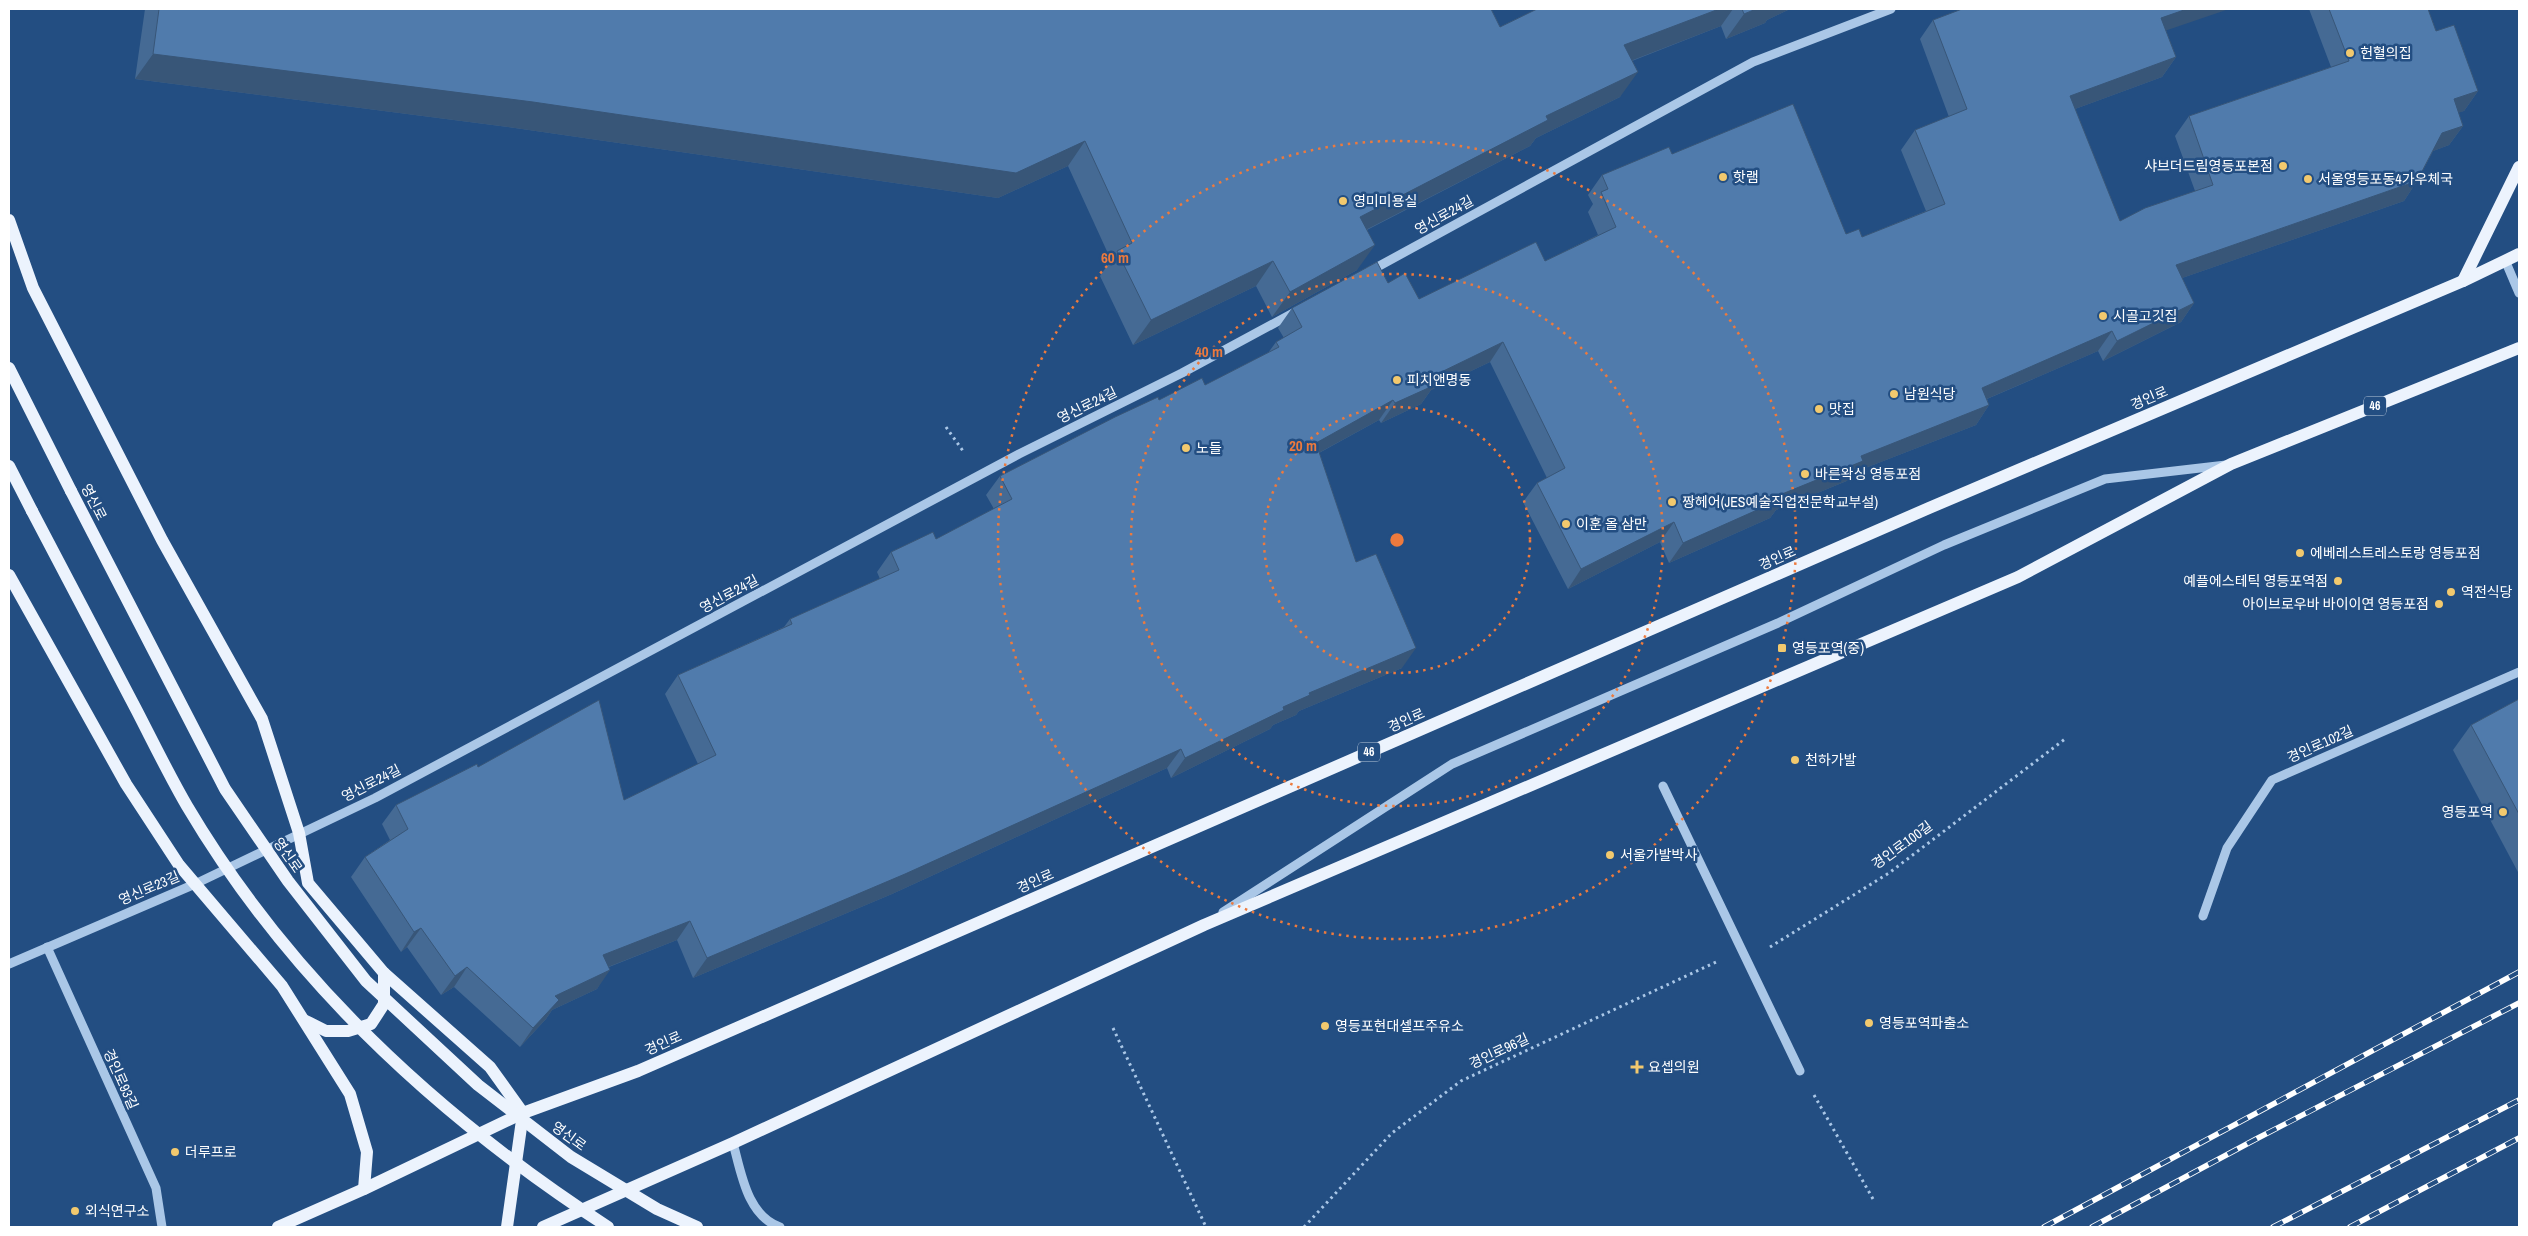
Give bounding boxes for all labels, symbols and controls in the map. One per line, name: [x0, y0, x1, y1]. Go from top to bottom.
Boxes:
place label: 헌혈의집: [2360, 44, 2412, 62]
marker: 헌혈의집: [2344, 47, 2356, 59]
place label: 샤브더드림영등포본점: [2144, 157, 2273, 175]
marker: 샤브더드림영등포본점: [2277, 160, 2289, 172]
place label: 핫램: [1733, 168, 1759, 186]
place label: 서울영등포동4가우체국: [2318, 170, 2453, 188]
marker: 핫램: [1717, 171, 1729, 183]
marker: 서울영등포동4가우체국: [2302, 173, 2314, 185]
place label: 영미미용실: [1353, 192, 1417, 210]
street label: 영신로24길: [1412, 192, 1476, 238]
marker: 영미미용실: [1337, 195, 1349, 207]
text: 60 m: [1101, 247, 1129, 268]
place label: 시골고깃집: [2113, 307, 2177, 325]
marker: 시골고깃집: [2097, 310, 2109, 322]
text: 40 m: [1195, 341, 1223, 362]
place label: 피치앤명동: [1407, 371, 1472, 389]
marker: 피치앤명동: [1391, 374, 1403, 386]
street label: 경인로: [2128, 382, 2170, 414]
street label: 영신로24길: [1054, 383, 1120, 427]
place label: 남원식당: [1904, 385, 1956, 403]
marker: 남원식당: [1888, 388, 1900, 400]
road number: 46: [2364, 396, 2386, 416]
place label: 맛집: [1829, 400, 1855, 418]
marker: 맛집: [1813, 403, 1825, 415]
text: 20 m: [1289, 435, 1317, 456]
place label: 노들: [1196, 439, 1222, 457]
marker: 노들: [1180, 442, 1192, 454]
place label: 바른왁싱 영등포점: [1815, 465, 1921, 483]
marker: 바른왁싱 영등포점: [1799, 468, 1811, 480]
street label: 영신로: [77, 481, 111, 523]
place label: 짱헤어(JES예술직업전문학교부설): [1682, 493, 1878, 511]
marker: 짱헤어(JES예술직업전문학교부설): [1666, 496, 1678, 508]
place label: 이훈 올 삼만: [1576, 515, 1647, 533]
marker: 이훈 올 삼만: [1560, 518, 1572, 530]
centre of rings: [1388, 531, 1406, 549]
street label: 경인로: [1756, 542, 1798, 574]
place label: 에베레스트레스토랑 영등포점: [2310, 544, 2481, 562]
marker: 에베레스트레스토랑 영등포점: [2294, 547, 2306, 559]
street label: 영신로24길: [696, 571, 762, 617]
place label: 예플에스테틱 영등포역점: [2183, 572, 2328, 590]
marker: 예플에스테틱 영등포역점: [2332, 575, 2344, 587]
place label: 역전식당: [2461, 583, 2513, 601]
marker: 역전식당: [2445, 586, 2457, 598]
place label: 아이브로우바 바이이연 영등포점: [2242, 595, 2429, 613]
marker: 아이브로우바 바이이연 영등포점: [2433, 598, 2445, 610]
place label: 영등포역(중): [1792, 639, 1864, 657]
marker: 영등포역(중): [1776, 642, 1788, 654]
street label: 경인로: [1385, 704, 1427, 736]
street label: 경인로102길: [2284, 721, 2356, 767]
road number: 46: [1358, 742, 1380, 762]
place label: 천하가발: [1805, 751, 1857, 769]
marker: 천하가발: [1789, 754, 1801, 766]
street label: 영신로24길: [338, 760, 404, 806]
place label: 영등포역: [2441, 803, 2493, 821]
marker: 영등포역: [2497, 806, 2509, 818]
street label: 경인로100길: [1868, 817, 1936, 873]
street label: 영신로: [270, 834, 307, 876]
place label: 서울가발박사: [1620, 846, 1697, 864]
marker: 서울가발박사: [1604, 849, 1616, 861]
street label: 경인로: [1014, 865, 1056, 897]
street label: 영신로23길: [116, 867, 182, 909]
place label: 영등포역파출소: [1879, 1014, 1969, 1032]
place label: 영등포현대셀프주유소: [1335, 1017, 1464, 1035]
marker: 영등포역파출소: [1863, 1017, 1875, 1029]
marker: 영등포현대셀프주유소: [1319, 1020, 1331, 1032]
street label: 경인로: [642, 1027, 684, 1059]
street label: 경인로96길: [1466, 1029, 1532, 1073]
street label: 경인로93길: [100, 1046, 142, 1112]
place label: 요셉의원: [1648, 1058, 1700, 1076]
marker: 요셉의원: [1630, 1060, 1644, 1074]
street label: 영신로: [548, 1117, 590, 1155]
place label: 더루프로: [185, 1143, 237, 1161]
marker: 더루프로: [169, 1146, 181, 1158]
place label: 외식연구소: [85, 1202, 150, 1220]
marker: 외식연구소: [69, 1205, 81, 1217]

